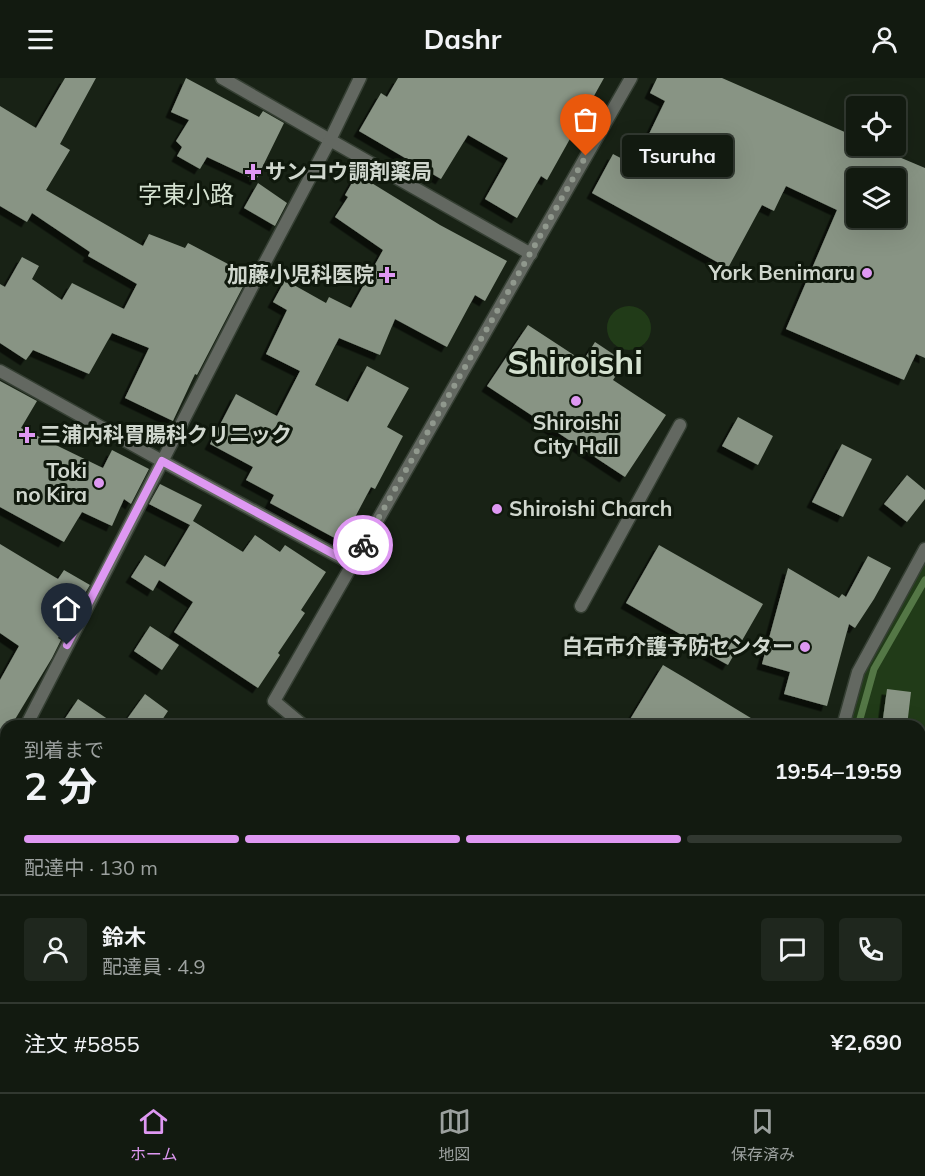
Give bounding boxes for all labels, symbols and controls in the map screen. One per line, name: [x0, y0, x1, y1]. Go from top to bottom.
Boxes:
text: Dashr: [424, 22, 501, 56]
icon: menu: [24, 23, 57, 56]
icon: person: [868, 23, 901, 56]
pin: [560, 94, 611, 156]
map controls: [846, 96, 906, 228]
button: locate: [846, 96, 906, 156]
icon: bag: [569, 103, 602, 136]
callout: Tsuruha: [622, 135, 733, 177]
text: Tsuruha: [639, 143, 716, 168]
place label: サンコウ調剤薬局: [265, 158, 432, 184]
marker: サンコウ調剤薬局: [246, 165, 260, 179]
button: layers: [846, 168, 906, 228]
district label: 字東小路: [138, 179, 234, 209]
place label: York Benimaru: [708, 259, 855, 285]
place label: 加藤小児科医院: [227, 261, 374, 287]
marker: 加藤小児科医院: [378, 266, 396, 284]
marker: York Benimaru: [860, 266, 874, 280]
district label: Shiroishi: [507, 341, 643, 382]
marker: Shiroishi City Hall: [569, 394, 583, 408]
place label: Shiroishi City Hall: [533, 409, 619, 459]
place label: 三浦内科胃腸科クリニック: [40, 421, 292, 447]
marker: 三浦内科胃腸科クリニック: [18, 426, 36, 444]
place label: Toki no Kira: [16, 457, 87, 507]
marker: Toki no Kira: [92, 476, 106, 490]
place label: Shiroishi Charch: [509, 495, 673, 521]
marker: Shiroishi Charch: [490, 502, 504, 516]
courier: [333, 515, 393, 575]
icon: bike: [347, 529, 380, 562]
pin: [41, 583, 92, 645]
icon: home: [50, 592, 83, 625]
place label: 白石市介護予防センター: [562, 633, 793, 659]
marker: 白石市介護予防センター: [798, 640, 812, 654]
text: 到着まで: [24, 737, 104, 762]
text: 19:54–19:59: [774, 757, 902, 785]
text: 2 分: [24, 761, 97, 810]
text: 配達中 · 130 m: [24, 855, 158, 880]
button: person: [24, 918, 87, 981]
button: chat: [761, 918, 824, 981]
button: phone: [839, 918, 902, 981]
text: 鈴木: [102, 923, 146, 951]
text: 配達員 · 4.9: [102, 954, 206, 979]
text: ¥2,690: [831, 1028, 902, 1056]
text: 注文 #5855: [24, 1030, 140, 1058]
tab: ホーム: [130, 1105, 178, 1165]
tab: 地図: [438, 1105, 471, 1165]
tab: 保存済み: [731, 1105, 795, 1165]

